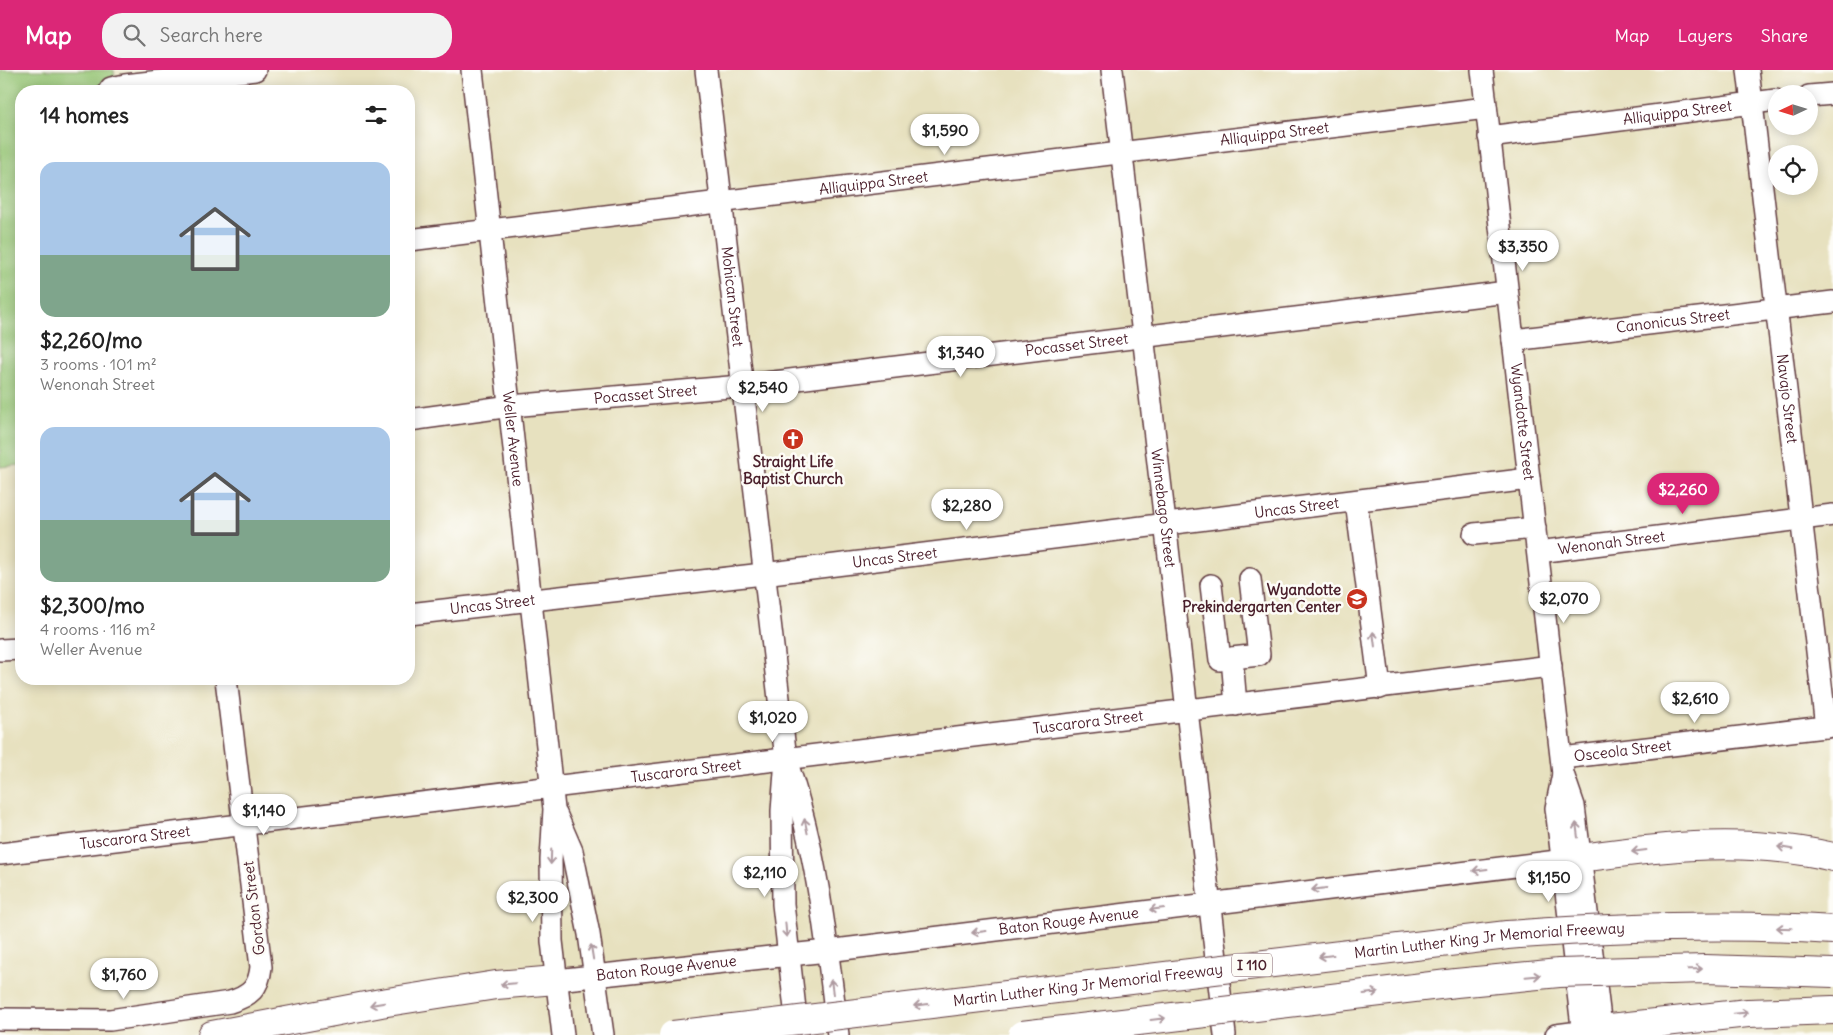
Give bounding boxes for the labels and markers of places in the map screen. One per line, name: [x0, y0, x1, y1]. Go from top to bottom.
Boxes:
pin: $1,590: [904, 114, 986, 156]
pin: $3,350: [1482, 230, 1564, 272]
pin: $1,340: [920, 336, 1002, 378]
pin: $2,540: [722, 370, 804, 413]
church icon: Straight Life Baptist Church: [781, 427, 805, 451]
place label: Straight Life Baptist Church: [743, 452, 843, 489]
pin: $2,260: [1642, 472, 1724, 515]
pin: $2,280: [926, 488, 1008, 531]
place label: Wyandotte Prekindergarten Center: [1182, 580, 1342, 617]
pin: $2,070: [1523, 582, 1605, 624]
school or university icon: Wyandotte Prekindergarten Center: [1345, 587, 1369, 611]
pin: $2,610: [1654, 682, 1736, 724]
pin: $1,020: [732, 700, 814, 743]
pin: $1,140: [223, 794, 305, 836]
pin: $2,110: [724, 856, 806, 898]
pin: $1,150: [1508, 860, 1590, 903]
pin: $2,300: [492, 880, 574, 923]
pin: $1,760: [83, 958, 165, 1000]

